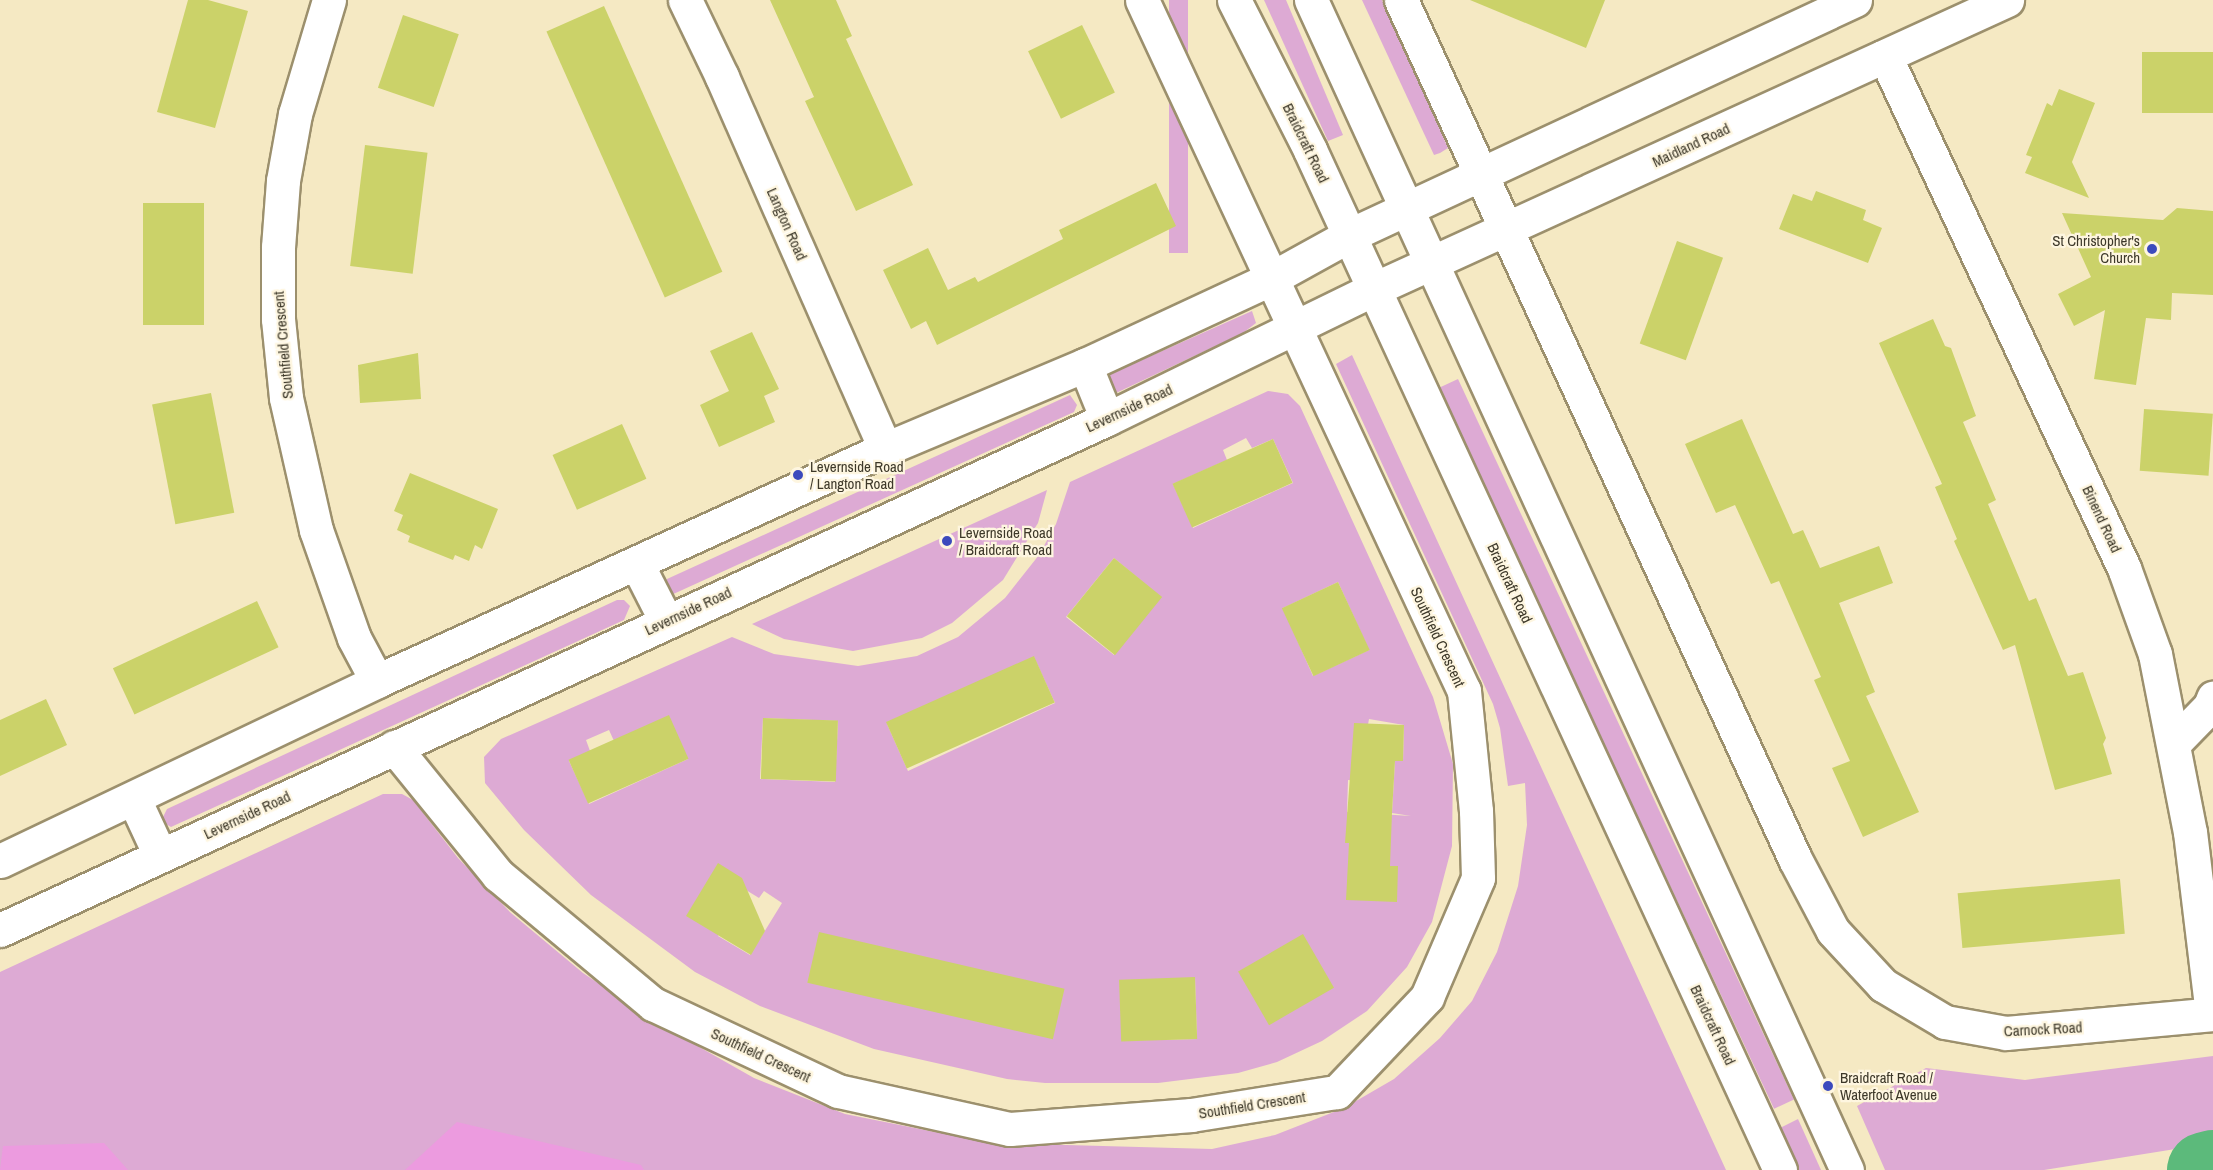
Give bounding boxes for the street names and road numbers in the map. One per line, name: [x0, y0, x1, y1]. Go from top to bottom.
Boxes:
street label: Braidcraft Road: [1279, 100, 1333, 186]
street label: Maidland Road: [1649, 119, 1733, 171]
street label: Langton Road: [763, 185, 811, 263]
street label: Southfield Crescent: [269, 290, 297, 400]
street label: Levernside Road: [1083, 380, 1175, 436]
street label: Binend Road: [2079, 483, 2125, 555]
street label: Braidcraft Road: [1484, 540, 1536, 626]
street label: Levernside Road: [642, 583, 734, 639]
street label: Southfield Crescent: [1407, 584, 1469, 690]
street label: Levernside Road: [201, 787, 293, 843]
street label: Braidcraft Road: [1687, 982, 1739, 1068]
street label: Carnock Road: [2003, 1018, 2083, 1040]
street label: Southfield Crescent: [708, 1024, 814, 1086]
street label: Southfield Crescent: [1197, 1088, 1307, 1122]

